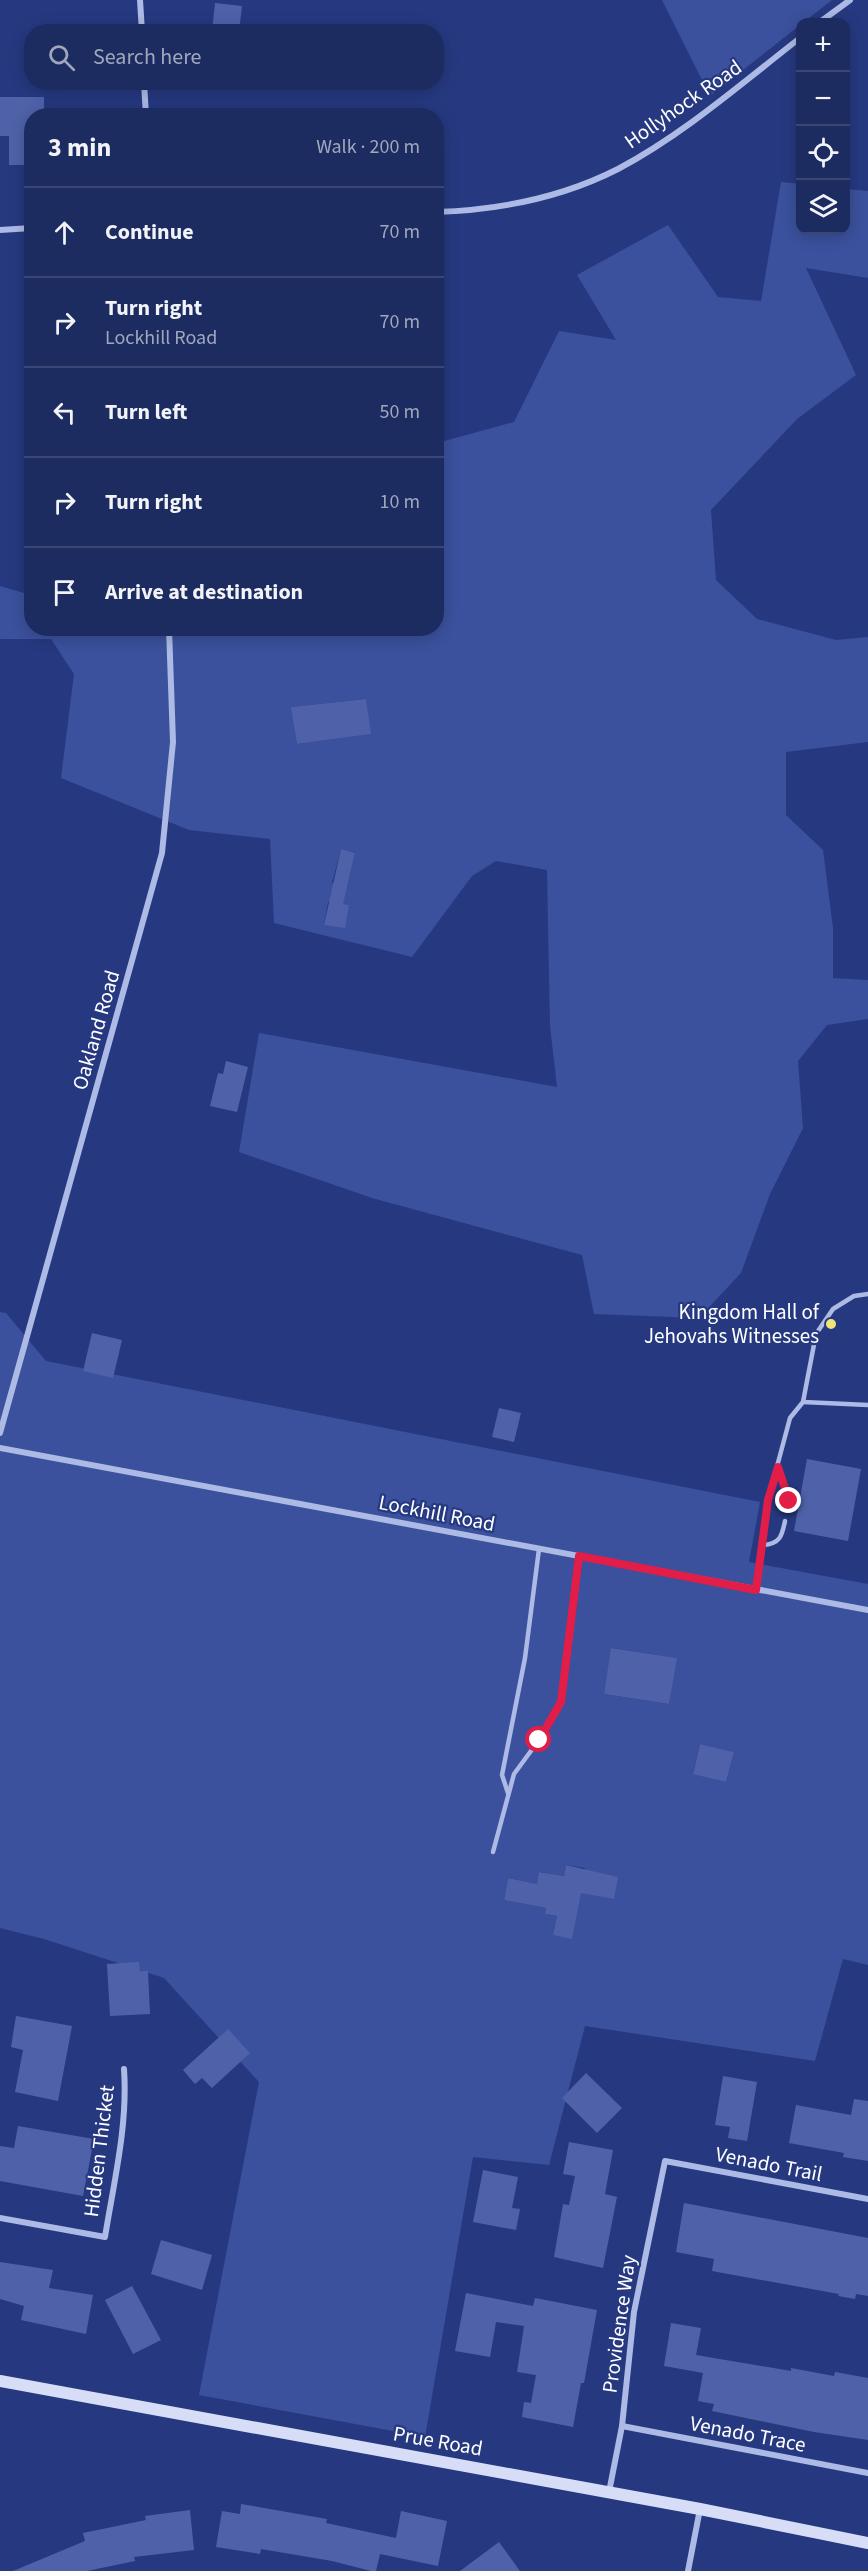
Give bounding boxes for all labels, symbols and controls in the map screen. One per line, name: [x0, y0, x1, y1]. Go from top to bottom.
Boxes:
map controls: [796, 18, 850, 234]
button: +: [796, 18, 850, 72]
search box: [24, 24, 444, 90]
icon: search: [45, 41, 78, 74]
text: Search here: [93, 41, 201, 73]
street label: Hollyhock Road: [618, 52, 748, 156]
button: −: [796, 72, 850, 126]
button: locate: [796, 126, 850, 180]
text: 3 min: [48, 129, 111, 166]
text: Walk · 200 m: [316, 133, 420, 161]
button: layers: [796, 180, 850, 234]
icon: ahead: [48, 216, 81, 249]
text: Continue: [105, 216, 194, 248]
text: 70 m: [380, 218, 420, 246]
text: Turn right: [105, 292, 202, 324]
icon: right: [48, 306, 81, 339]
text: 70 m: [380, 308, 420, 336]
text: Lockhill Road: [105, 324, 217, 352]
icon: left: [48, 396, 81, 429]
text: Turn left: [105, 396, 187, 428]
text: 50 m: [380, 398, 420, 426]
icon: right: [48, 486, 81, 519]
text: Turn right: [105, 486, 202, 518]
text: 10 m: [380, 488, 420, 516]
icon: arrive: [48, 576, 81, 609]
text: Arrive at destination: [105, 576, 303, 608]
street label: Oakland Road: [65, 967, 127, 1093]
place label: Kingdom Hall of Jehovahs Witnesses: [644, 1297, 820, 1351]
marker: Kingdom Hall of Jehovahs Witnesses: [824, 1317, 838, 1331]
street label: Lockhill Road: [376, 1487, 498, 1539]
route end: [775, 1487, 801, 1513]
route start: [525, 1726, 551, 1752]
street label: Hidden Thicket: [76, 2083, 122, 2219]
street label: Venado Trail: [713, 2139, 825, 2189]
street label: Providence Way: [594, 2253, 644, 2395]
street label: Venado Trace: [687, 2408, 809, 2460]
street label: Prue Road: [391, 2418, 485, 2464]

